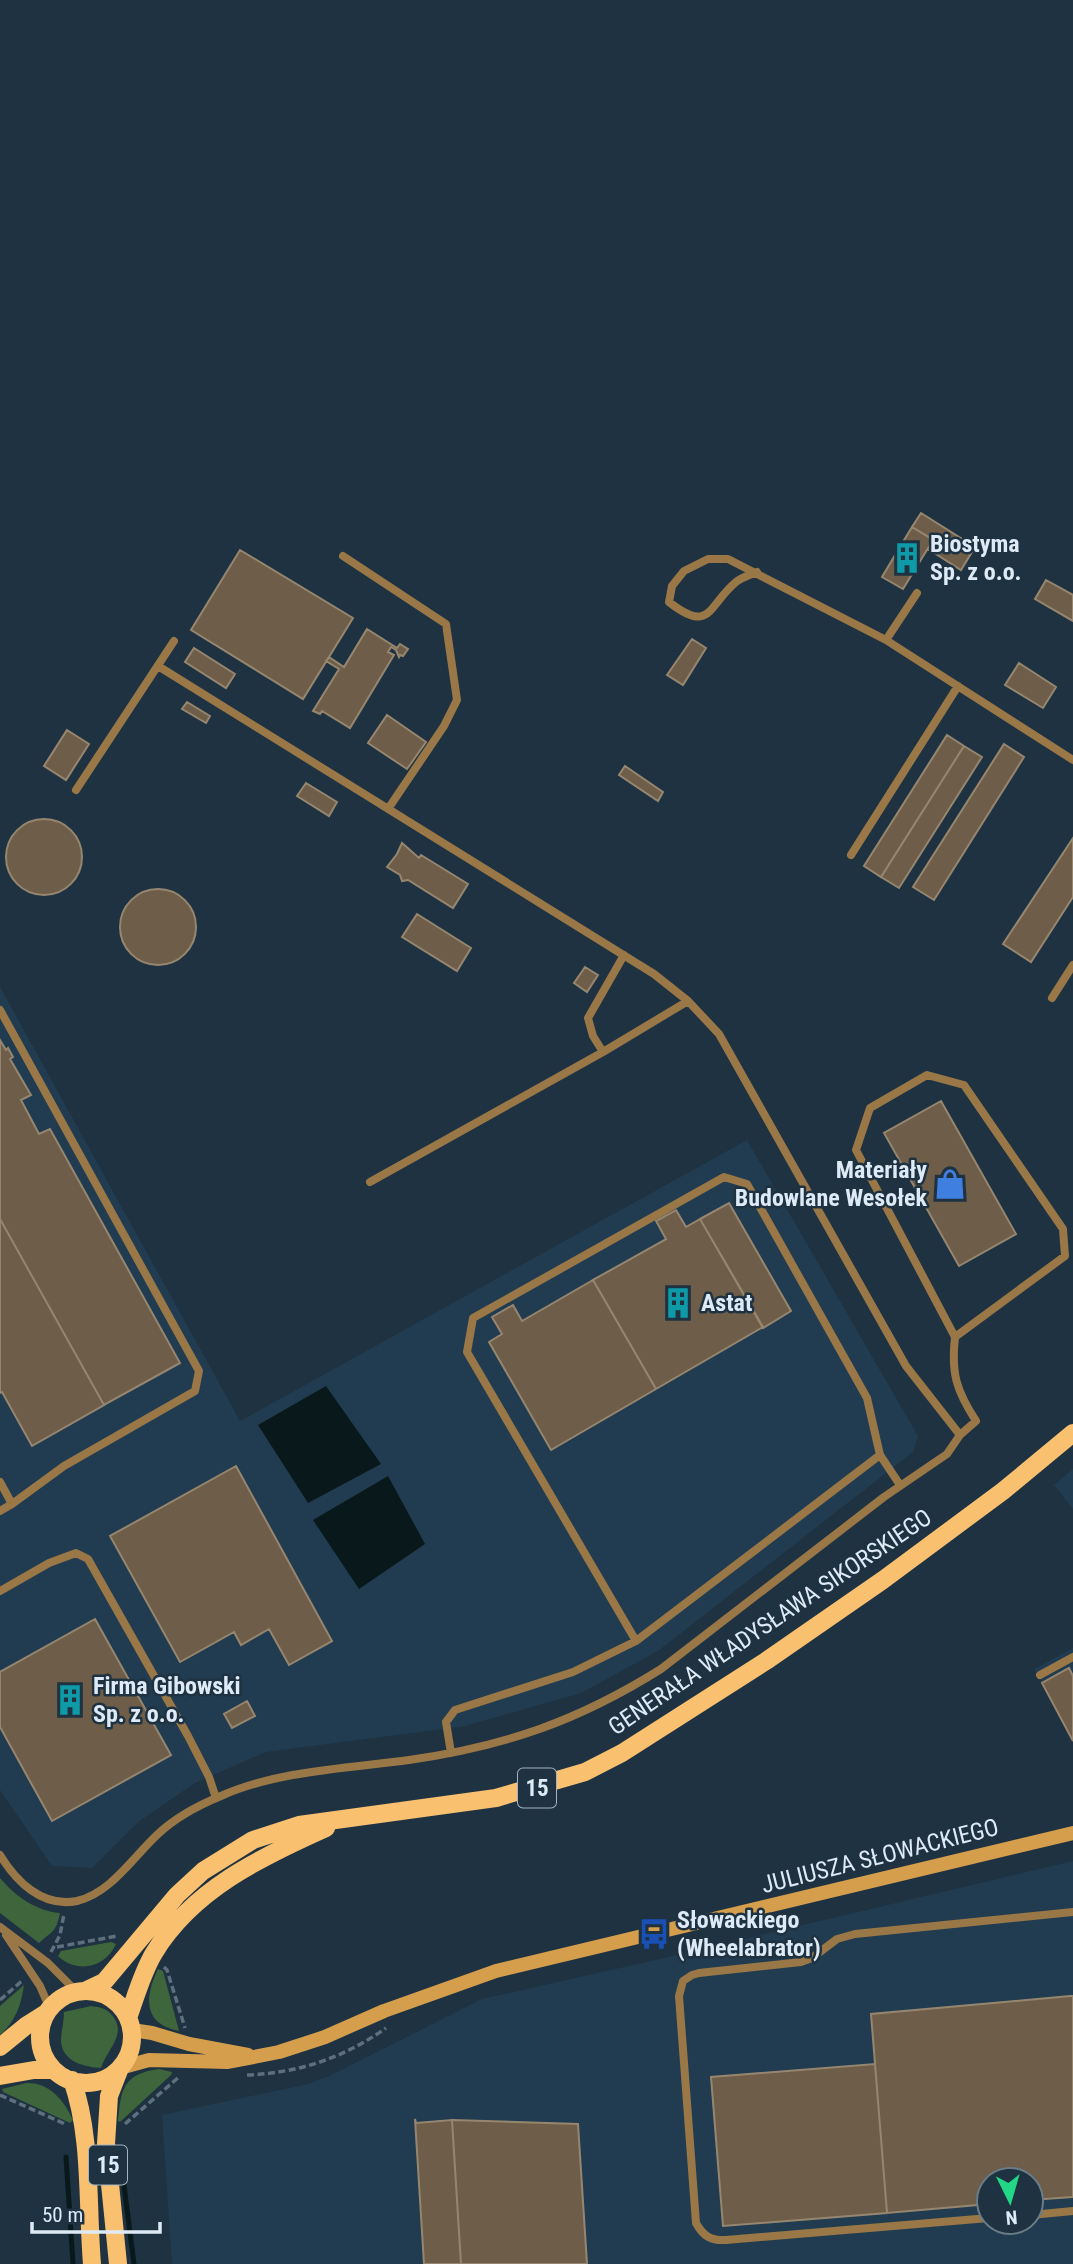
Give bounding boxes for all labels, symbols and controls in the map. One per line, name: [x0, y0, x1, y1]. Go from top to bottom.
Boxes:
place label: Biostyma Sp. z o.o.: [930, 530, 1022, 586]
building icon: Biostyma Sp. z o.o.: [890, 541, 924, 575]
place label: Materiały Budowlane Wesołek: [735, 1156, 928, 1212]
shop icon: Materiały Budowlane Wesołek: [933, 1167, 967, 1201]
building icon: Astat: [661, 1286, 695, 1320]
place label: Astat: [701, 1289, 752, 1317]
street label: GENERAŁA WŁADYSŁAWA SIKORSKIEGO: [603, 1503, 937, 1741]
place label: Firma Gibowski Sp. z o.o.: [93, 1672, 241, 1728]
building icon: Firma Gibowski Sp. z o.o.: [53, 1683, 87, 1717]
road number: 15: [518, 1768, 556, 1808]
street label: JULIUSZA SŁOWACKIEGO: [758, 1813, 1002, 1899]
place label: Słowackiego (Wheelabrator): [677, 1906, 821, 1962]
bus stop icon: Słowackiego (Wheelabrator): [637, 1917, 671, 1951]
road number: 15: [89, 2146, 127, 2184]
north arrow: [975, 2166, 1045, 2236]
scale bar: [32, 2190, 159, 2234]
text: 50 m: [42, 2203, 83, 2227]
text: N: [1005, 2205, 1018, 2229]

